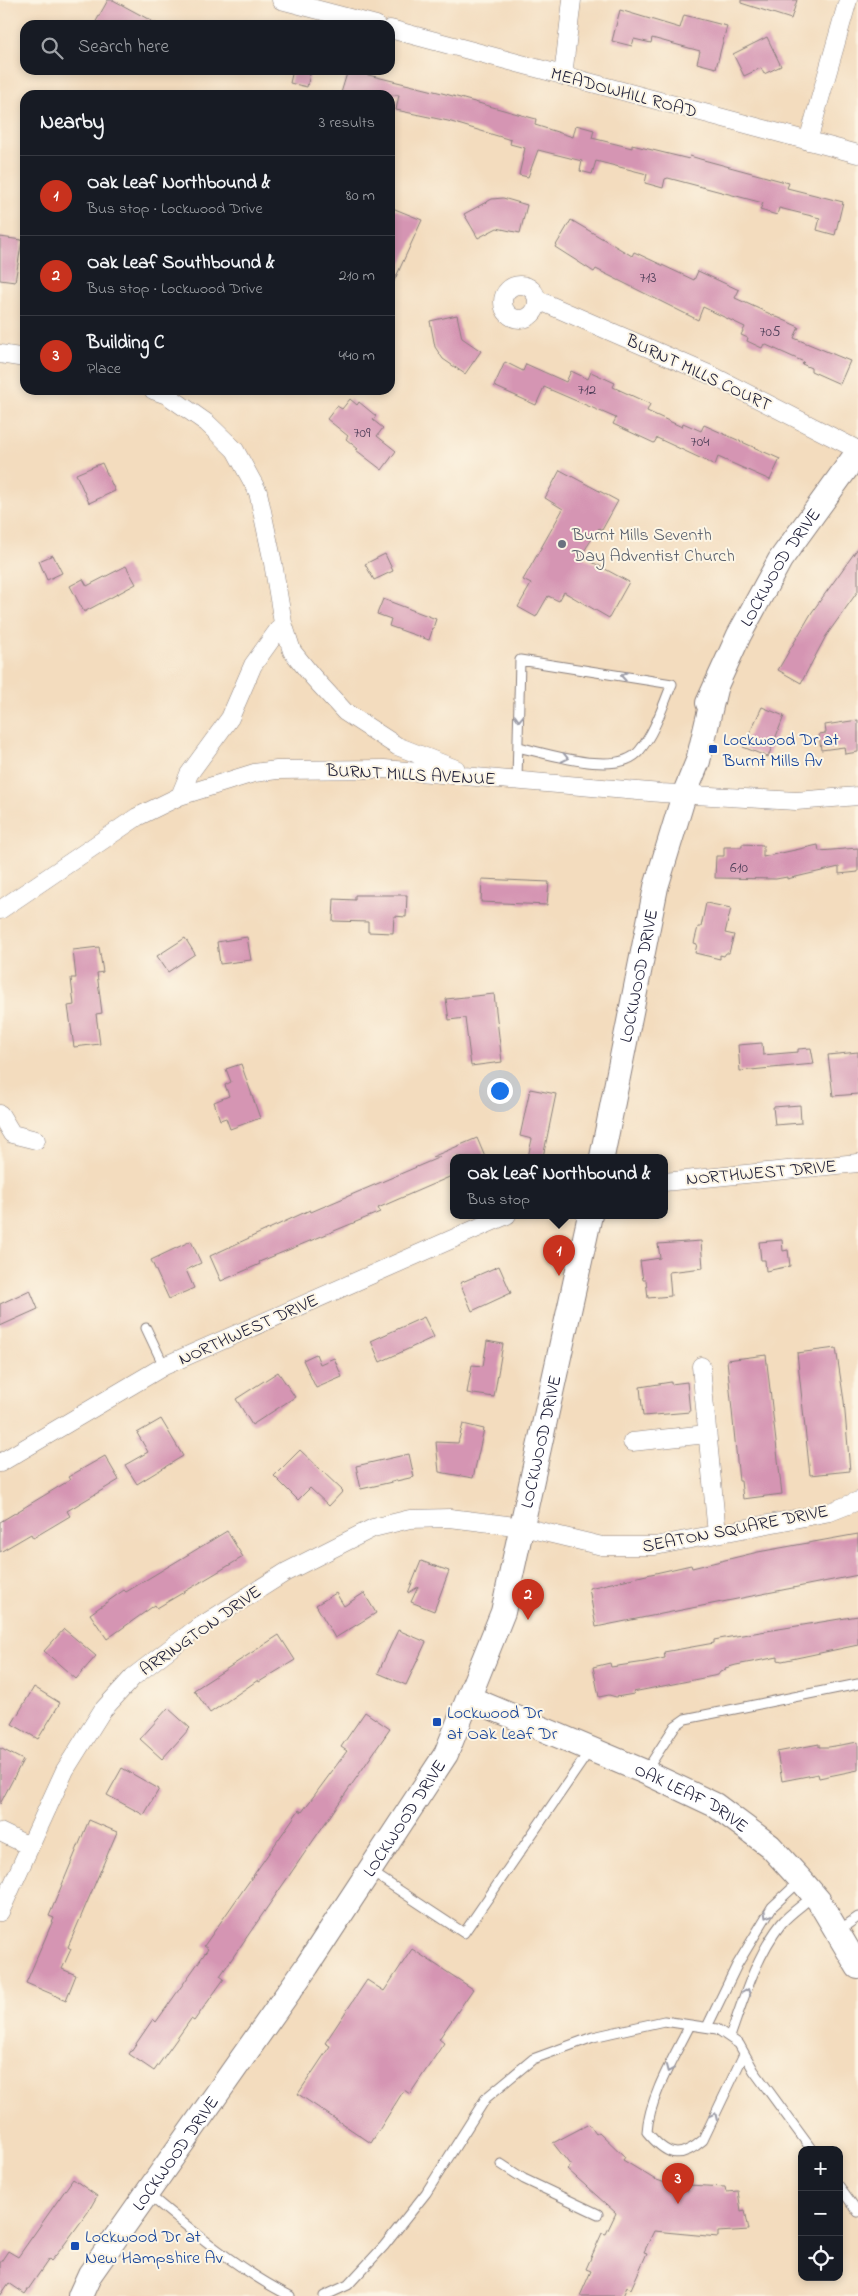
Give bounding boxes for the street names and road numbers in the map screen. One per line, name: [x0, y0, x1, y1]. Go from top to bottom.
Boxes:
street label: MEADOWHILL ROAD: [547, 62, 700, 126]
street label: BURNT MILLS COURT: [620, 328, 775, 419]
street label: LOCKWOOD DRIVE: [735, 504, 828, 632]
street label: BURNT MILLS AVENUE: [324, 759, 496, 793]
street label: LOCKWOOD DRIVE: [614, 907, 666, 1045]
street label: NORTHWEST DRIVE: [685, 1154, 837, 1194]
street label: NORTHWEST DRIVE: [175, 1288, 323, 1373]
street label: LOCKWOOD DRIVE: [515, 1373, 570, 1511]
street label: SEATON SQUARE DRIVE: [640, 1499, 831, 1561]
street label: ARRINGTON DRIVE: [135, 1580, 267, 1683]
street label: LOCKWOOD DRIVE: [358, 1755, 454, 1883]
street label: OAK LEAF DRIVE: [630, 1758, 753, 1840]
street label: LOCKWOOD DRIVE: [127, 2091, 227, 2217]

